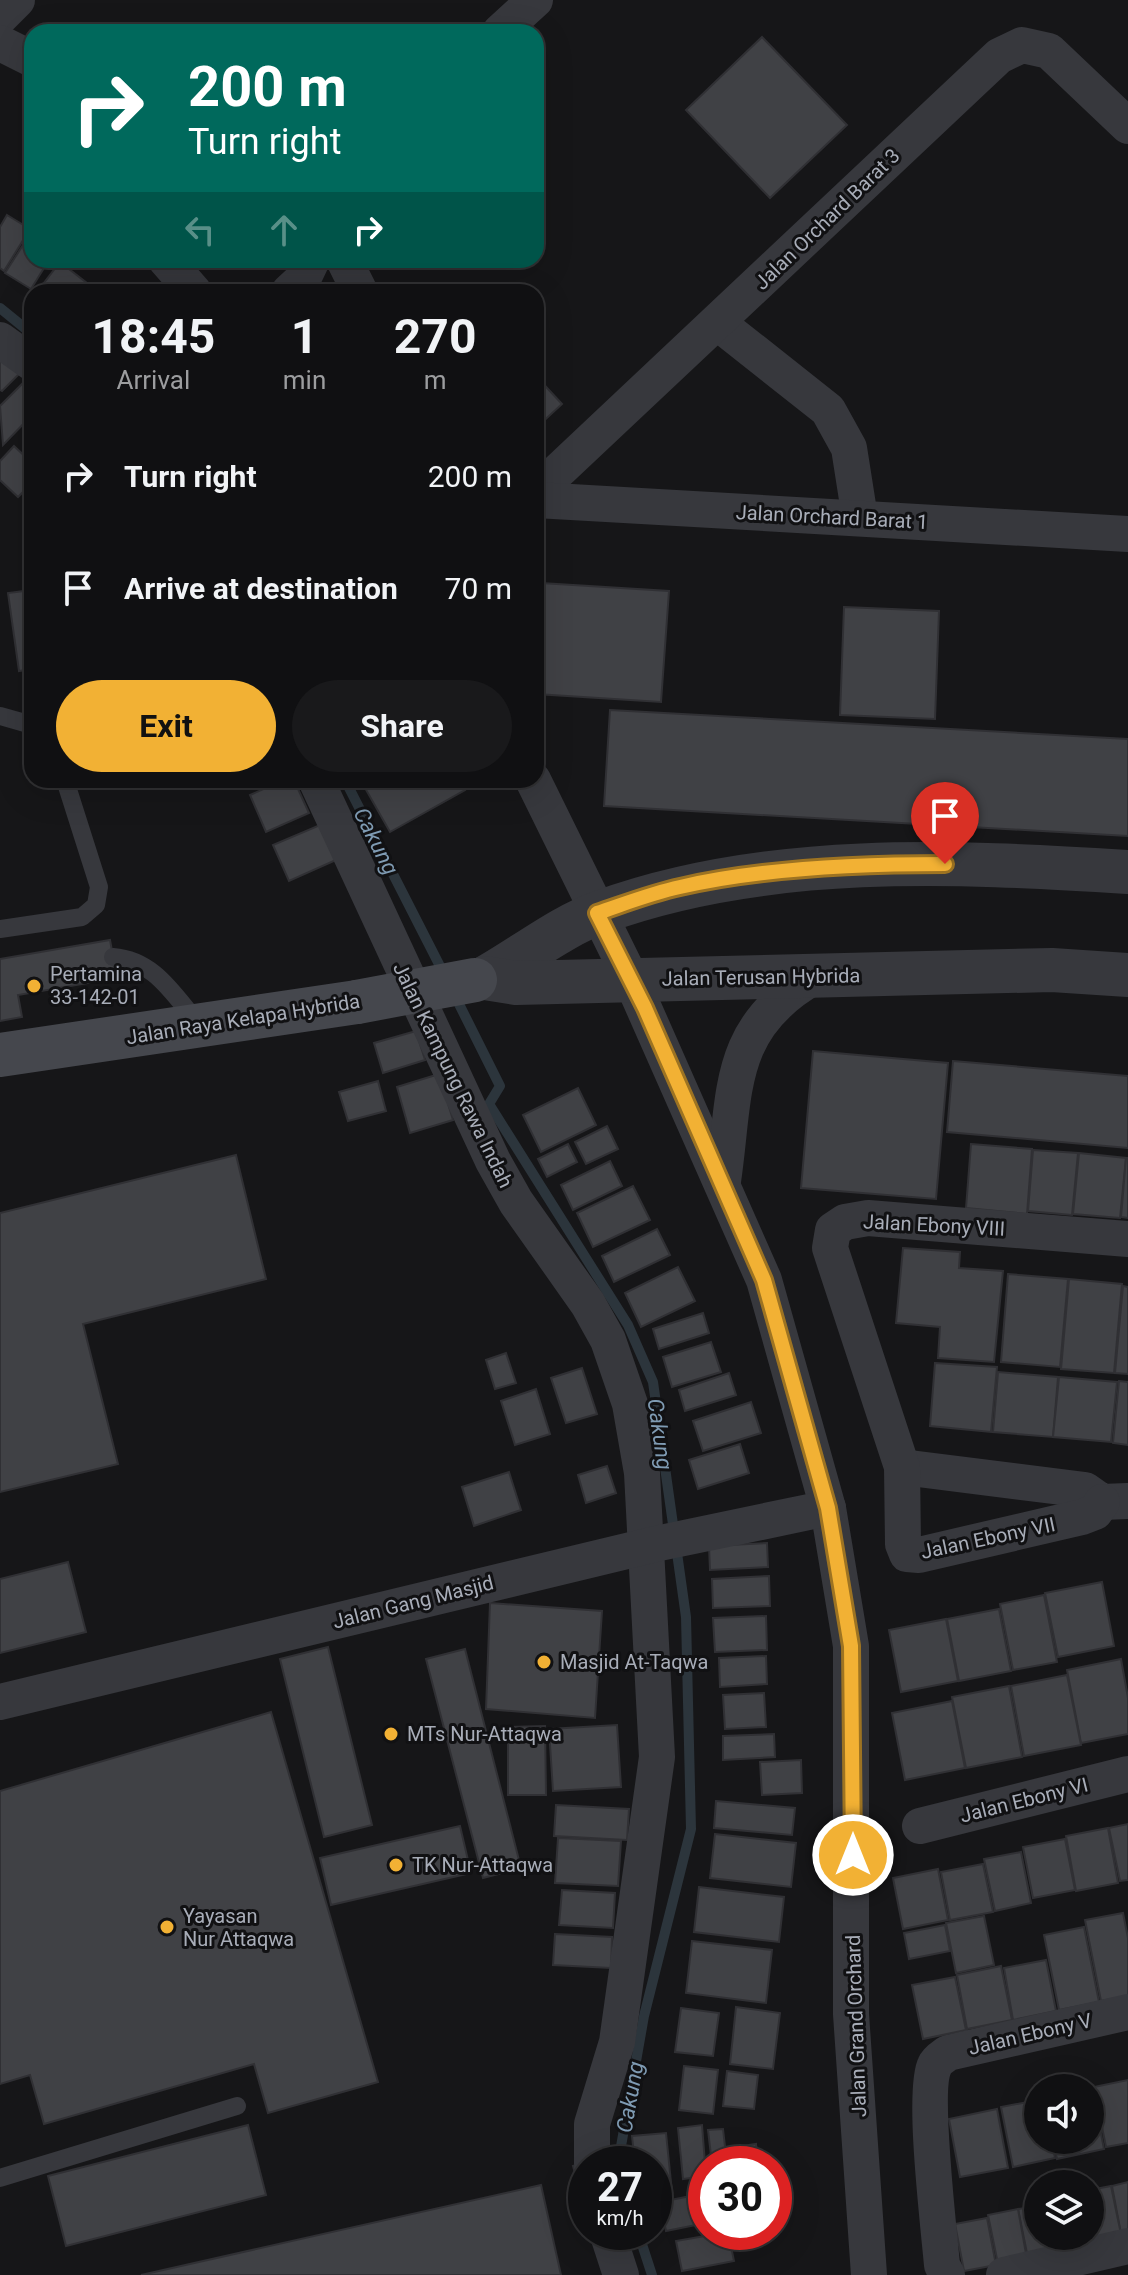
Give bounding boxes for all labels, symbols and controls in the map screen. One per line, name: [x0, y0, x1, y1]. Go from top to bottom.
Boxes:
text: 200 m: [188, 54, 347, 120]
icon: right: [56, 56, 160, 160]
text: Turn right: [188, 121, 341, 163]
street label: Jalan Orchard Barat 3: [749, 143, 905, 295]
icon: left: [178, 208, 222, 252]
icon: ahead: [262, 208, 306, 252]
icon: right: [346, 208, 390, 252]
text: 18:45: [92, 308, 215, 365]
text: 1: [291, 308, 318, 365]
text: 270: [394, 308, 476, 365]
text: Arrival: [117, 365, 190, 395]
text: min: [283, 365, 326, 395]
text: m: [424, 365, 447, 395]
icon: right: [56, 454, 100, 498]
text: Turn right: [124, 459, 257, 494]
text: 200 m: [428, 459, 512, 494]
street label: Jalan Orchard Barat 1: [735, 500, 929, 534]
icon: arrive: [56, 566, 100, 610]
text: Arrive at destination: [124, 571, 398, 606]
text: 70 m: [445, 571, 512, 606]
button: Exit: [56, 680, 276, 772]
button: Share: [292, 680, 512, 772]
pin: [911, 782, 979, 864]
icon: arrive: [923, 794, 967, 838]
water label: Cakung: [349, 803, 403, 879]
street label: Jalan Kampung Rawa Indah: [388, 958, 518, 1192]
place label: Pertamina 33-142-01: [50, 962, 142, 1009]
street label: Jalan Terusan Hybrida: [661, 963, 861, 991]
marker: Pertamina 33-142-01: [25, 977, 43, 995]
street label: Jalan Raya Kelapa Hybrida: [124, 989, 362, 1049]
street label: Jalan Ebony VIII: [862, 1209, 1006, 1241]
water label: Cakung: [643, 1397, 677, 1471]
street label: Jalan Ebony VII: [919, 1512, 1057, 1564]
street label: Jalan Gang Masjid: [330, 1570, 496, 1634]
place label: Masjid At-Taqwa: [560, 1650, 709, 1674]
marker: Masjid At-Taqwa: [535, 1653, 553, 1671]
place label: MTs Nur-Attaqwa: [407, 1722, 562, 1746]
marker: MTs Nur-Attaqwa: [382, 1725, 400, 1743]
street label: Jalan Ebony VI: [957, 1772, 1091, 1828]
position arrow: [811, 1813, 895, 1897]
place label: TK Nur-Attaqwa: [412, 1853, 553, 1877]
marker: TK Nur-Attaqwa: [387, 1856, 405, 1874]
place label: Yayasan Nur Attaqwa: [183, 1904, 294, 1951]
marker: Yayasan Nur Attaqwa: [158, 1918, 176, 1936]
street label: Jalan Grand Orchard: [841, 1934, 871, 2118]
street label: Jalan Ebony V: [966, 2008, 1094, 2060]
water label: Cakung: [611, 2059, 649, 2135]
map controls: [1024, 2074, 1104, 2250]
button: sound: [1024, 2074, 1104, 2154]
speed limit sign: 30: [688, 2146, 792, 2250]
text: 27: [597, 2164, 643, 2211]
button: layers: [1024, 2170, 1104, 2250]
text: km/h: [597, 2206, 643, 2230]

